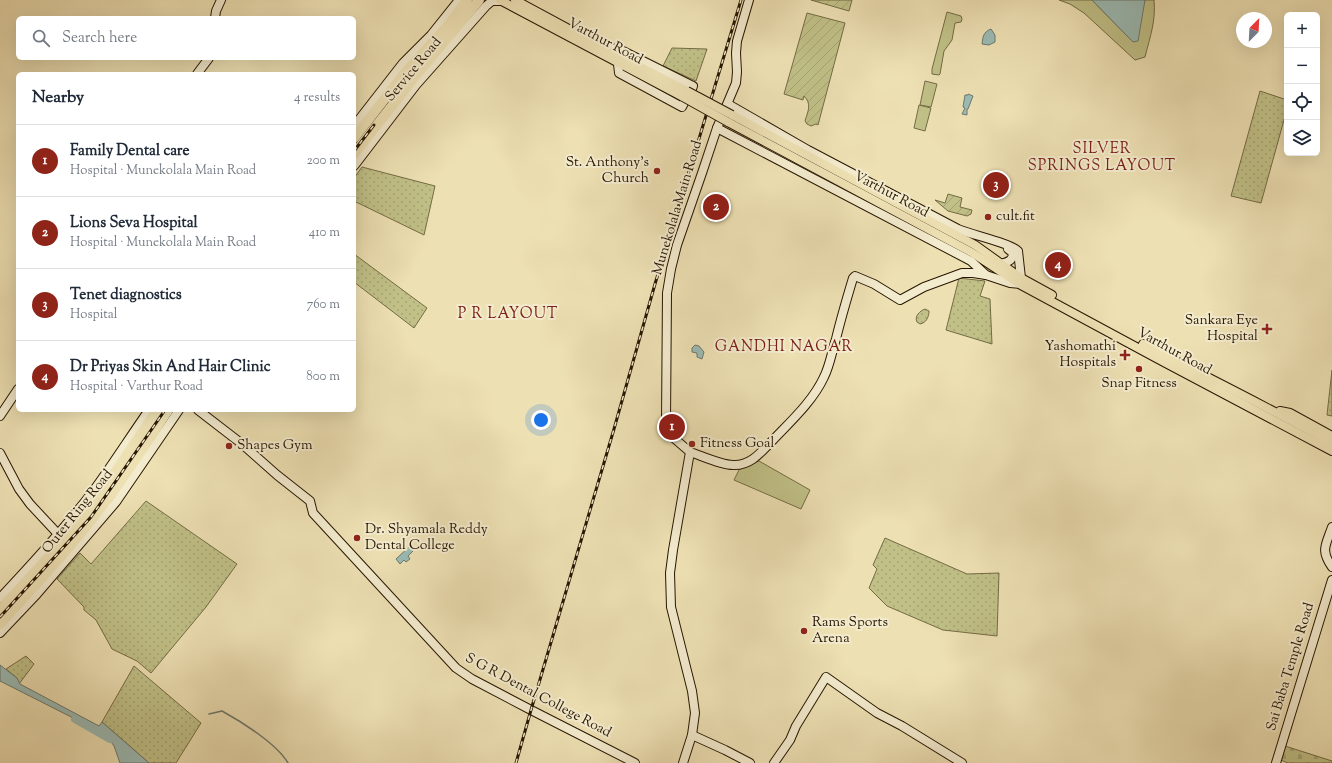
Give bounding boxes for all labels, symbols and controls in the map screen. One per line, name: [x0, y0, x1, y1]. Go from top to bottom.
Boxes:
north arrow: [1236, 12, 1272, 48]
map controls: [1284, 12, 1320, 156]
button: +: [1284, 12, 1320, 48]
street label: Varthur Road: [564, 14, 646, 70]
search box: [16, 16, 356, 60]
icon: search: [30, 27, 52, 49]
text: Search here: [62, 28, 137, 49]
street label: Service Road: [381, 33, 447, 107]
button: −: [1284, 48, 1320, 84]
button: locate: [1284, 84, 1320, 120]
text: Nearby: [32, 86, 84, 110]
text: 4 results: [294, 89, 340, 107]
button: layers: [1284, 120, 1320, 156]
street label: Munekolala Main Road: [648, 138, 708, 278]
district label: SILVER SPRINGS LAYOUT: [1028, 139, 1176, 177]
text: Family Dental care: [70, 141, 189, 162]
text: 1: [43, 152, 47, 170]
text: 200 m: [307, 152, 340, 170]
place label: St. Anthony's Church: [566, 153, 649, 189]
text: Hospital · Munekolala Main Road: [70, 162, 256, 180]
marker: St. Anthony's Church: [652, 166, 662, 176]
street label: Varthur Road: [850, 167, 932, 223]
pin: 3: [983, 170, 1009, 200]
pin: 2: [703, 192, 729, 222]
place label: cult.fit: [996, 207, 1035, 227]
marker: cult.fit: [983, 212, 993, 222]
text: Lions Seva Hospital: [70, 213, 198, 234]
text: 2: [42, 224, 48, 242]
text: 410 m: [309, 224, 340, 242]
text: Hospital · Munekolala Main Road: [70, 234, 256, 252]
pin: 4: [1045, 250, 1071, 280]
text: Tenet diagnostics: [70, 285, 182, 306]
text: 3: [42, 296, 48, 314]
text: 760 m: [307, 296, 340, 314]
district label: P R LAYOUT: [458, 304, 558, 325]
text: Hospital: [70, 306, 117, 324]
place label: Sankara Eye Hospital: [1185, 311, 1258, 347]
street label: Varthur Road: [1133, 323, 1215, 381]
marker: Sankara Eye Hospital: [1261, 323, 1273, 335]
district label: GANDHI NAGAR: [715, 337, 853, 358]
place label: Yashomathi Hospitals: [1044, 337, 1116, 373]
marker: Yashomathi Hospitals: [1119, 349, 1131, 361]
text: Dr Priyas Skin And Hair Clinic: [70, 357, 271, 378]
marker: Snap Fitness: [1134, 364, 1144, 374]
text: 4: [42, 368, 48, 386]
text: 800 m: [306, 368, 340, 386]
place label: Snap Fitness: [1101, 374, 1177, 394]
text: Hospital · Varthur Road: [70, 378, 203, 396]
your location: [531, 410, 551, 430]
pin: 1: [659, 412, 685, 442]
place label: Fitness Goal: [700, 434, 774, 454]
place label: Shapes Gym: [237, 436, 313, 456]
marker: Fitness Goal: [687, 439, 697, 449]
marker: Shapes Gym: [224, 441, 234, 451]
street label: Outer Ring Road: [38, 466, 118, 558]
place label: Dr. Shyamala Reddy Dental College: [365, 520, 488, 556]
marker: Dr. Shyamala Reddy Dental College: [352, 533, 362, 543]
street label: Sai Baba Temple Road: [1262, 600, 1320, 734]
place label: Rams Sports Arena: [812, 613, 888, 649]
marker: Rams Sports Arena: [799, 626, 809, 636]
street label: S G R Dental College Road: [461, 649, 615, 743]

